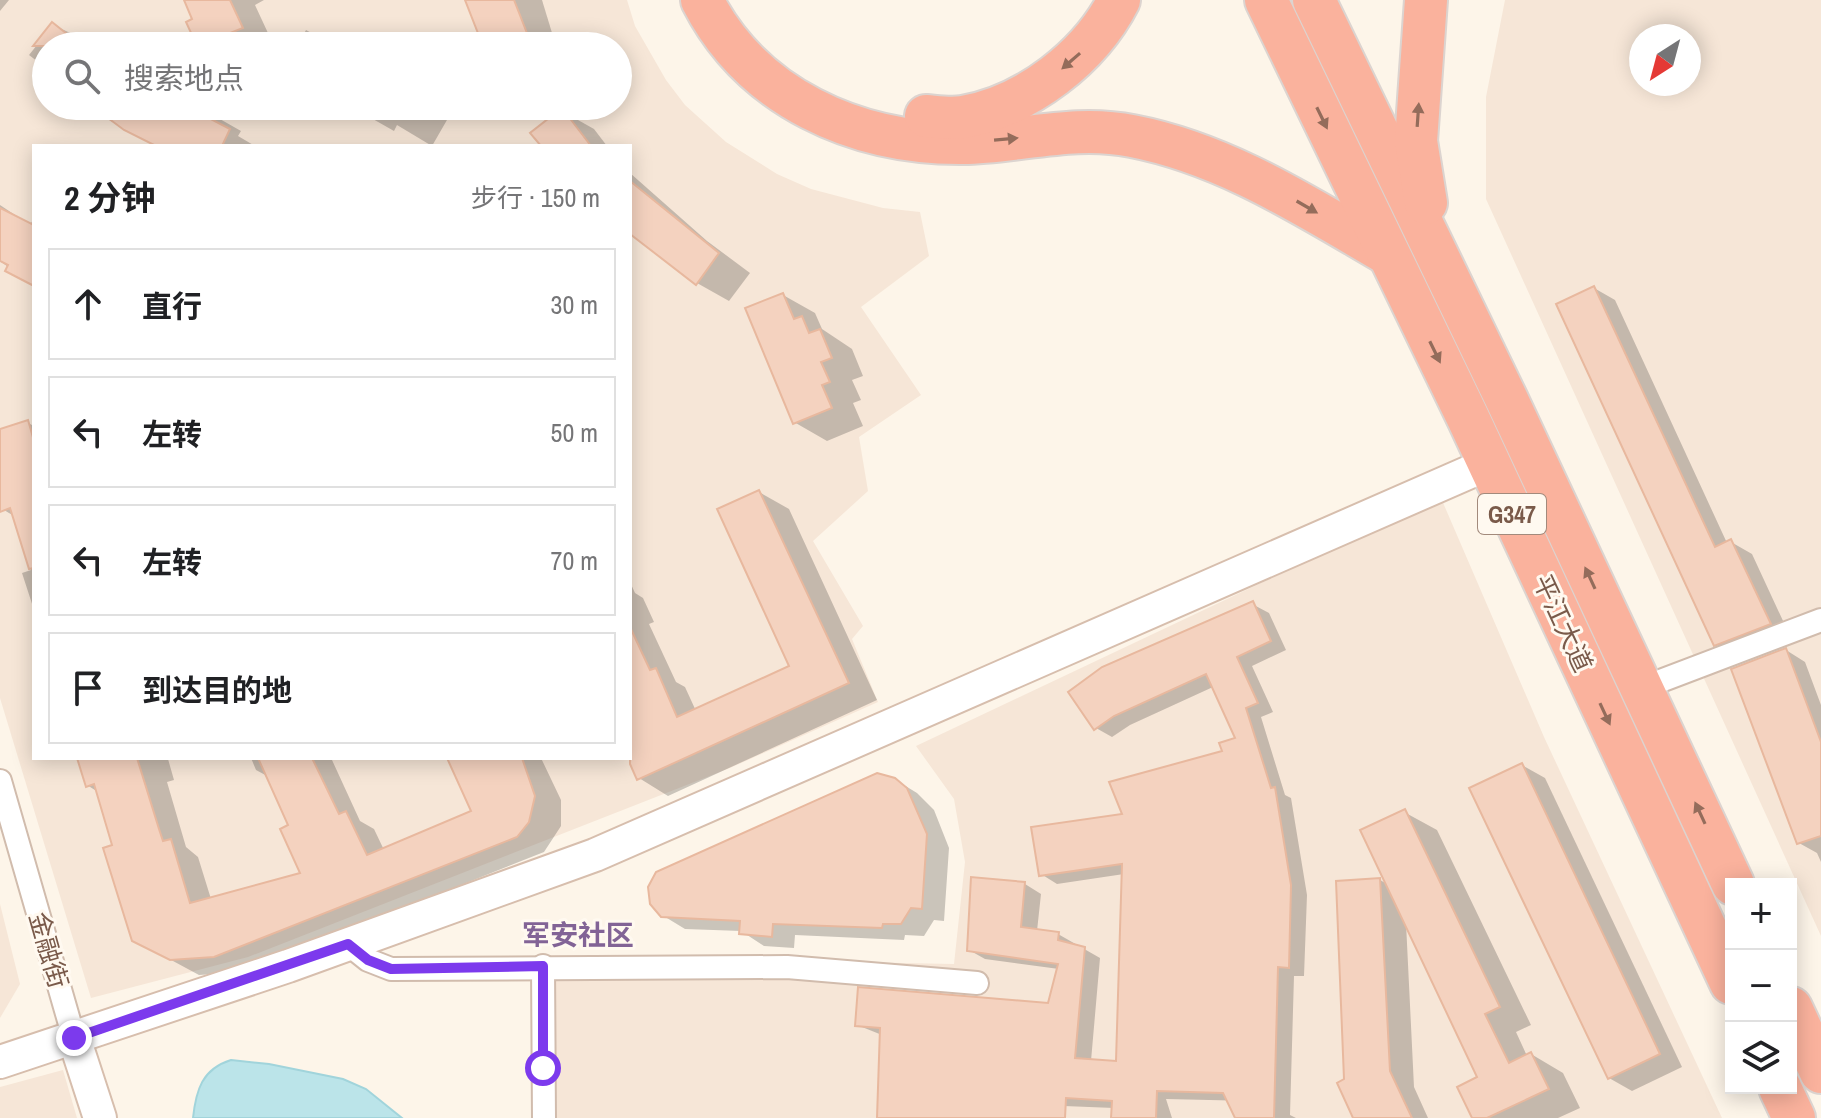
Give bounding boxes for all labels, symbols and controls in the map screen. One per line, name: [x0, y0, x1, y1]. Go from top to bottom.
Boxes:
north arrow: [1629, 24, 1701, 96]
search box: [32, 32, 632, 120]
one-way arrow: [1061, 51, 1081, 69]
icon: search: [60, 54, 104, 98]
text: 搜索地点: [124, 58, 244, 98]
one-way arrow: [1412, 102, 1425, 127]
one-way arrow: [1316, 106, 1329, 129]
one-way arrow: [994, 132, 1019, 145]
text: 2 分钟: [64, 175, 155, 221]
text: 步行 · 150 m: [471, 180, 600, 215]
one-way arrow: [1295, 200, 1318, 214]
icon: ahead: [66, 282, 110, 326]
text: 直行: [142, 286, 202, 326]
text: 30 m: [551, 287, 598, 322]
one-way arrow: [1429, 340, 1442, 363]
icon: left: [66, 410, 110, 454]
text: 左转: [142, 414, 202, 454]
text: 50 m: [551, 415, 598, 450]
road number: G347: [1478, 494, 1546, 534]
icon: left: [66, 538, 110, 582]
text: 左转: [142, 542, 202, 582]
text: 70 m: [551, 543, 598, 578]
one-way arrow: [1583, 566, 1597, 589]
street label: 平江大道: [1525, 568, 1601, 678]
icon: arrive: [66, 666, 110, 710]
text: 到达目的地: [142, 670, 292, 710]
one-way arrow: [1598, 702, 1612, 725]
one-way arrow: [1693, 802, 1707, 825]
map controls: [1725, 878, 1797, 1094]
button: +: [1725, 878, 1797, 950]
street label: 金融街: [21, 908, 77, 992]
district label: 军安社区: [522, 916, 634, 954]
button: −: [1725, 950, 1797, 1022]
route end: [56, 1020, 92, 1056]
button: layers: [1725, 1022, 1797, 1094]
route start: [525, 1050, 561, 1086]

